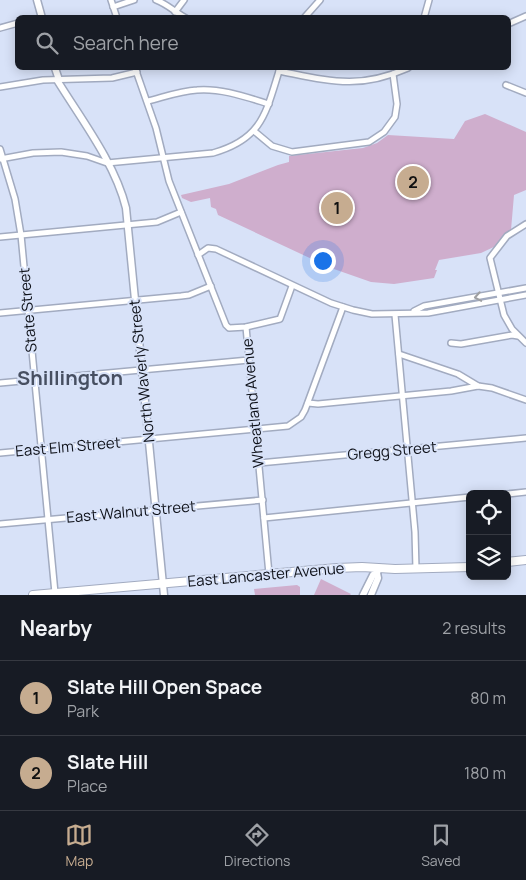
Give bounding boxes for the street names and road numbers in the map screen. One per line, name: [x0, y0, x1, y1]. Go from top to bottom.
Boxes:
street label: State Street: [13, 267, 42, 353]
street label: North Waverly Street: [124, 298, 159, 444]
street label: Wheatland Avenue: [236, 337, 269, 469]
street label: East Elm Street: [14, 431, 121, 462]
street label: Gregg Street: [347, 436, 437, 465]
street label: East Walnut Street: [65, 495, 197, 528]
street label: East Lancaster Avenue: [187, 557, 345, 592]

